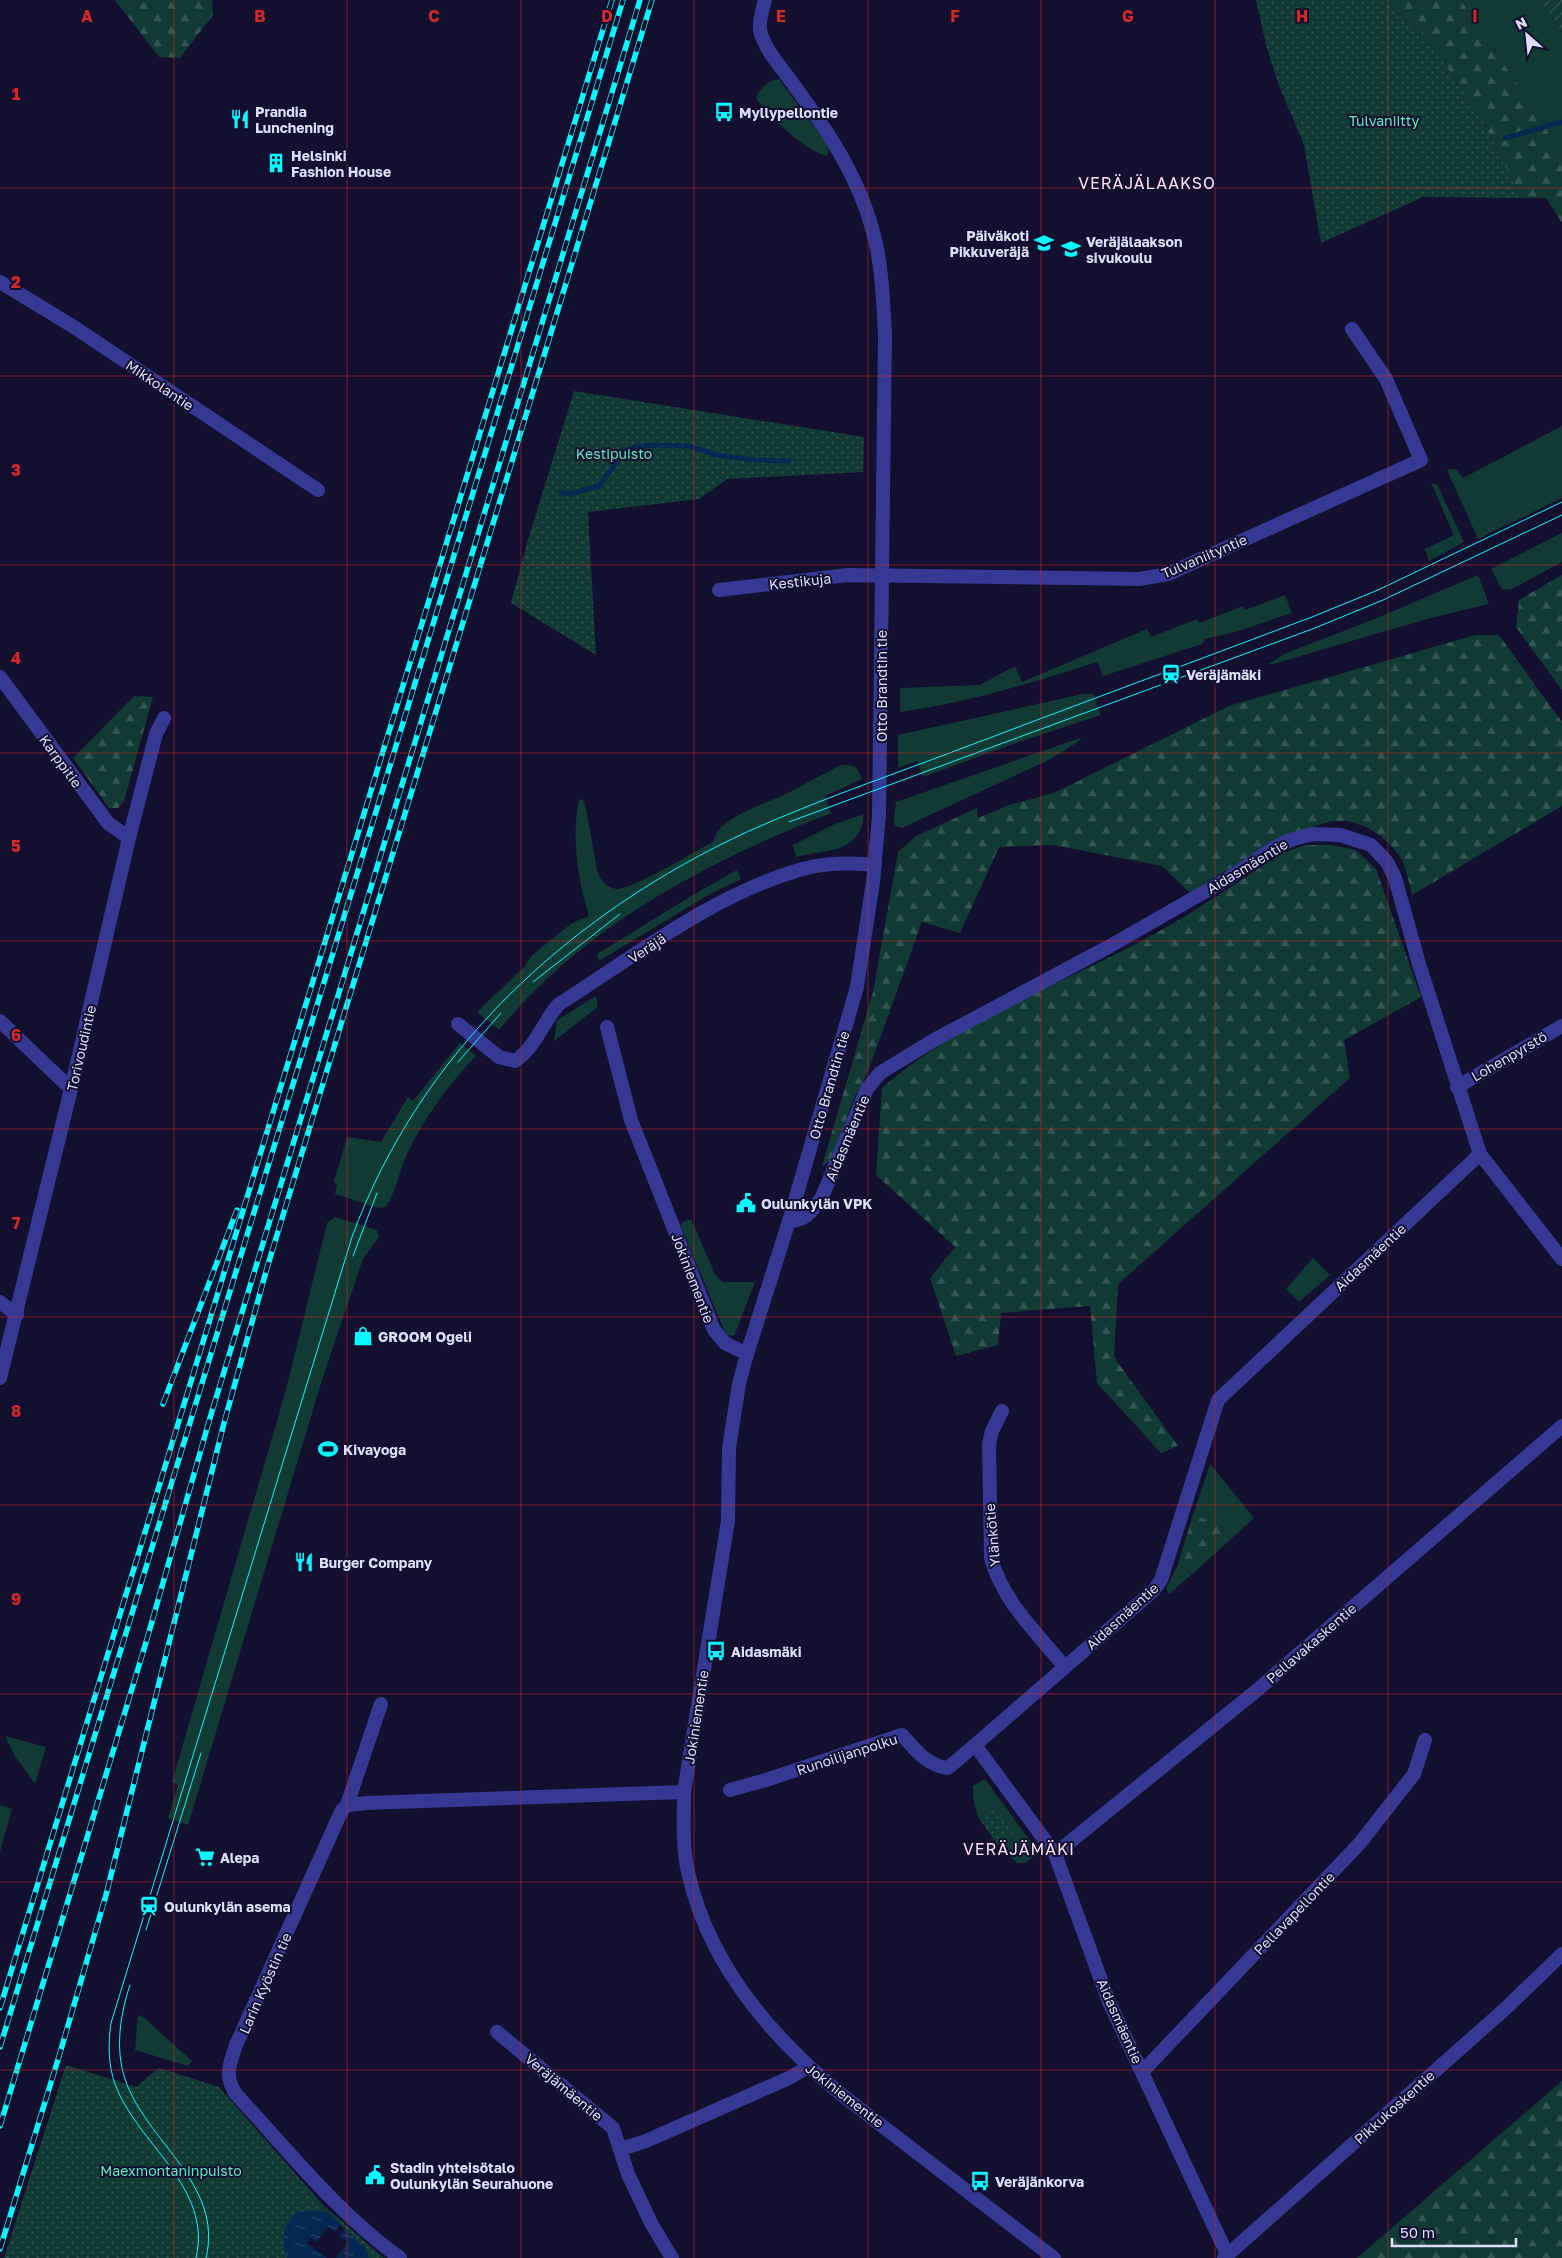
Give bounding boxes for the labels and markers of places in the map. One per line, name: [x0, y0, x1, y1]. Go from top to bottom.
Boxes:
bus stop icon: Myllypellontie: [713, 101, 735, 123]
place label: Prandia Lunchening: [255, 103, 334, 136]
place label: Myllypellontie: [739, 104, 838, 121]
restaurant icon: Prandia Lunchening: [229, 108, 251, 130]
place label: Helsinki Fashion House: [291, 147, 391, 180]
building icon: Helsinki Fashion House: [265, 152, 287, 174]
place label: Päiväkoti Pikkuveräjä: [950, 227, 1029, 260]
school or university icon: Päiväkoti Pikkuveräjä: [1033, 232, 1055, 254]
place label: Veräjälaakson sivukoulu: [1086, 233, 1182, 266]
school or university icon: Veräjälaakson sivukoulu: [1060, 238, 1082, 260]
station icon: Veräjämäki: [1160, 663, 1182, 685]
place label: Veräjämäki: [1186, 666, 1261, 683]
public building icon: Oulunkylän VPK: [735, 1192, 757, 1214]
place label: Oulunkylän VPK: [761, 1195, 873, 1212]
shop icon: GROOM Ogeli: [352, 1325, 374, 1347]
place label: GROOM Ogeli: [378, 1328, 472, 1345]
sports icon: Kivayoga: [317, 1438, 339, 1460]
place label: Kivayoga: [343, 1441, 406, 1458]
restaurant icon: Burger Company: [293, 1551, 315, 1573]
place label: Burger Company: [319, 1554, 433, 1571]
bus stop icon: Aidasmäki: [705, 1640, 727, 1662]
place label: Aidasmäki: [731, 1643, 802, 1660]
supermarket icon: Alepa: [194, 1846, 216, 1868]
place label: Alepa: [220, 1849, 259, 1866]
station icon: Oulunkylän asema: [138, 1895, 160, 1917]
place label: Oulunkylän asema: [164, 1898, 291, 1915]
place label: Stadin yhteisötalo Oulunkylän Seurahuone: [390, 2159, 553, 2192]
public building icon: Stadin yhteisötalo Oulunkylän Seurahuone: [364, 2164, 386, 2186]
bus stop icon: Veräjänkorva: [969, 2170, 991, 2192]
place label: Veräjänkorva: [995, 2173, 1084, 2190]

